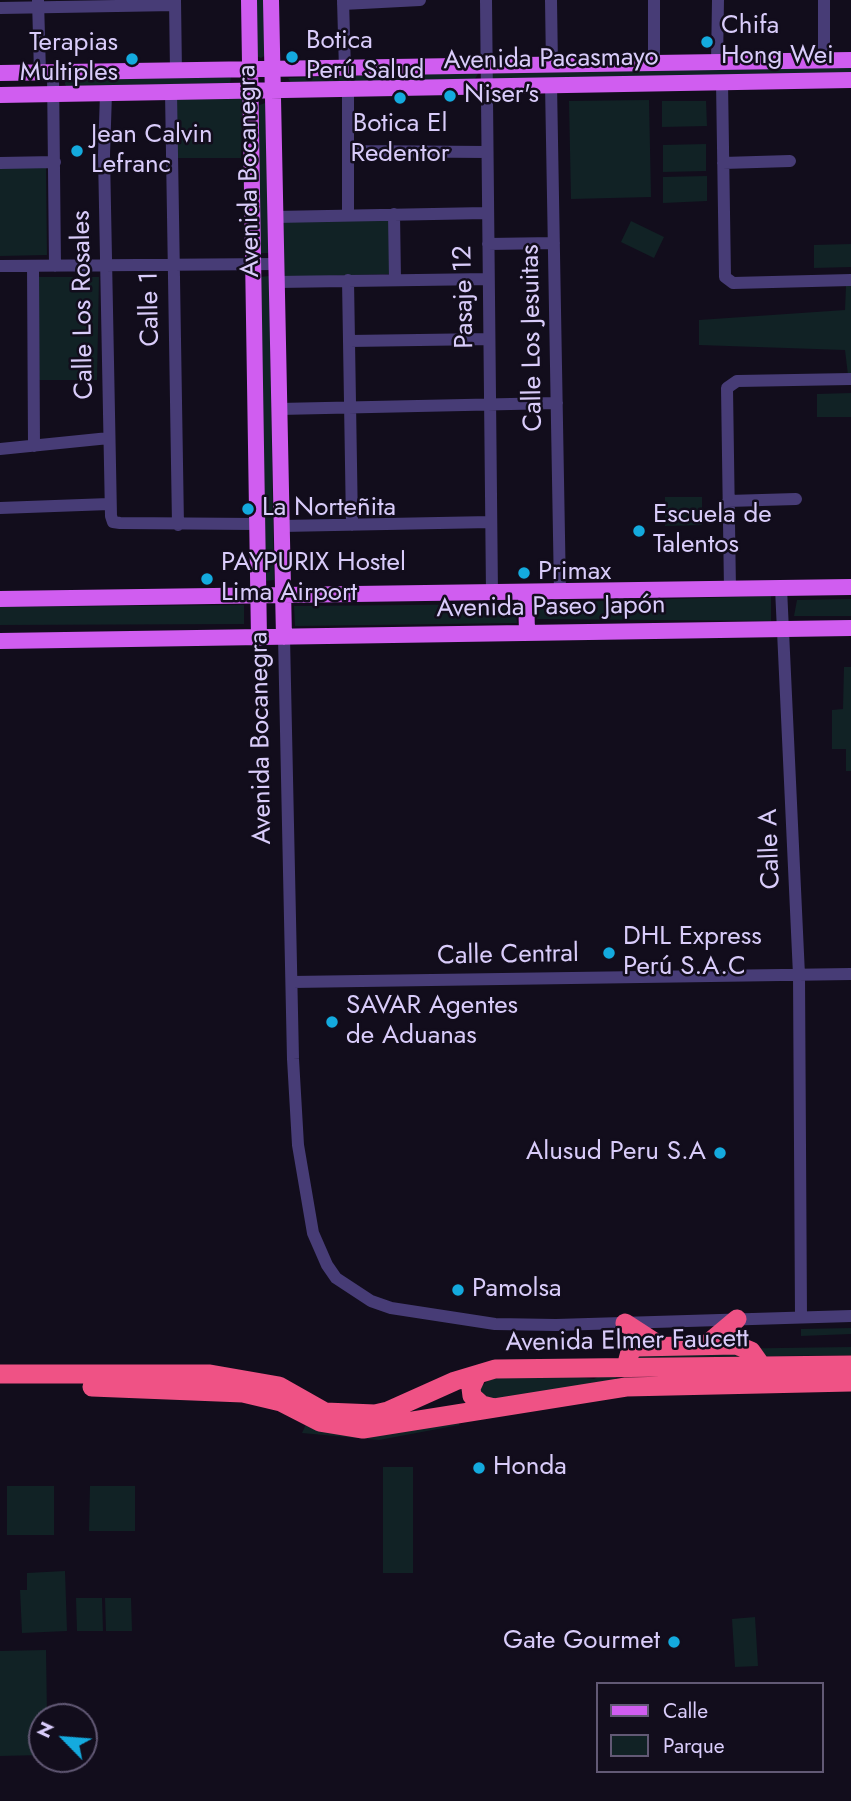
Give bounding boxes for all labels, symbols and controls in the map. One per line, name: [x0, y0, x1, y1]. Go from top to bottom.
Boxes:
place label: Chifa Hong Wei: [721, 11, 834, 72]
place label: Botica Perú Salud: [306, 26, 424, 88]
place label: Terapias Multiples: [20, 28, 118, 90]
marker: Chifa Hong Wei: [699, 34, 715, 50]
street label: Avenida Pacasmayo: [443, 43, 659, 77]
marker: Botica Perú Salud: [284, 49, 300, 65]
marker: Terapias Multiples: [124, 51, 140, 67]
street label: Avenida Bocanegra: [233, 64, 267, 278]
place label: Niser's: [464, 80, 539, 112]
marker: Niser's: [442, 88, 458, 104]
marker: Botica El Redentor: [392, 90, 408, 106]
place label: Botica El Redentor: [350, 109, 450, 170]
place label: Jean Calvin Lefranc: [91, 120, 213, 182]
marker: Jean Calvin Lefranc: [69, 143, 85, 159]
street label: Calle Los Rosales: [67, 210, 101, 400]
street label: Calle Los Jesuitas: [516, 244, 550, 432]
street label: Pasaje 12: [449, 245, 481, 349]
street label: Calle 1: [135, 271, 167, 347]
place label: La Norteñita: [262, 493, 396, 525]
place label: Escuela de Talentos: [653, 500, 772, 562]
marker: La Norteñita: [240, 501, 256, 517]
marker: Escuela de Talentos: [631, 523, 647, 539]
place label: PAYPURIX Hostel Lima Airport: [221, 548, 406, 610]
place label: Primax: [538, 557, 611, 589]
marker: Primax: [516, 565, 532, 581]
marker: PAYPURIX Hostel Lima Airport: [199, 571, 215, 587]
street label: Avenida Paseo Japón: [436, 590, 666, 626]
street label: Avenida Bocanegra: [245, 631, 279, 845]
street label: Calle A: [754, 808, 788, 890]
place label: DHL Express Perú S.A.C: [623, 922, 762, 984]
street label: Calle Central: [437, 939, 579, 973]
marker: DHL Express Perú S.A.C: [601, 945, 617, 961]
place label: SAVAR Agentes de Aduanas: [346, 991, 518, 1052]
marker: SAVAR Agentes de Aduanas: [324, 1014, 340, 1030]
place label: Alusud Peru S.A: [526, 1137, 706, 1169]
marker: Alusud Peru S.A: [712, 1145, 728, 1161]
place label: Pamolsa: [472, 1274, 561, 1306]
marker: Pamolsa: [450, 1282, 466, 1298]
street label: Avenida Elmer Faucett: [505, 1324, 749, 1360]
place label: Honda: [493, 1452, 567, 1484]
marker: Honda: [471, 1460, 487, 1476]
place label: Gate Gourmet: [503, 1626, 660, 1658]
marker: Gate Gourmet: [666, 1634, 682, 1650]
legend: [596, 1682, 823, 1773]
text: Calle: [663, 1696, 708, 1726]
north arrow: [28, 1703, 98, 1773]
text: N: [30, 1717, 61, 1742]
text: Parque: [663, 1731, 725, 1761]

